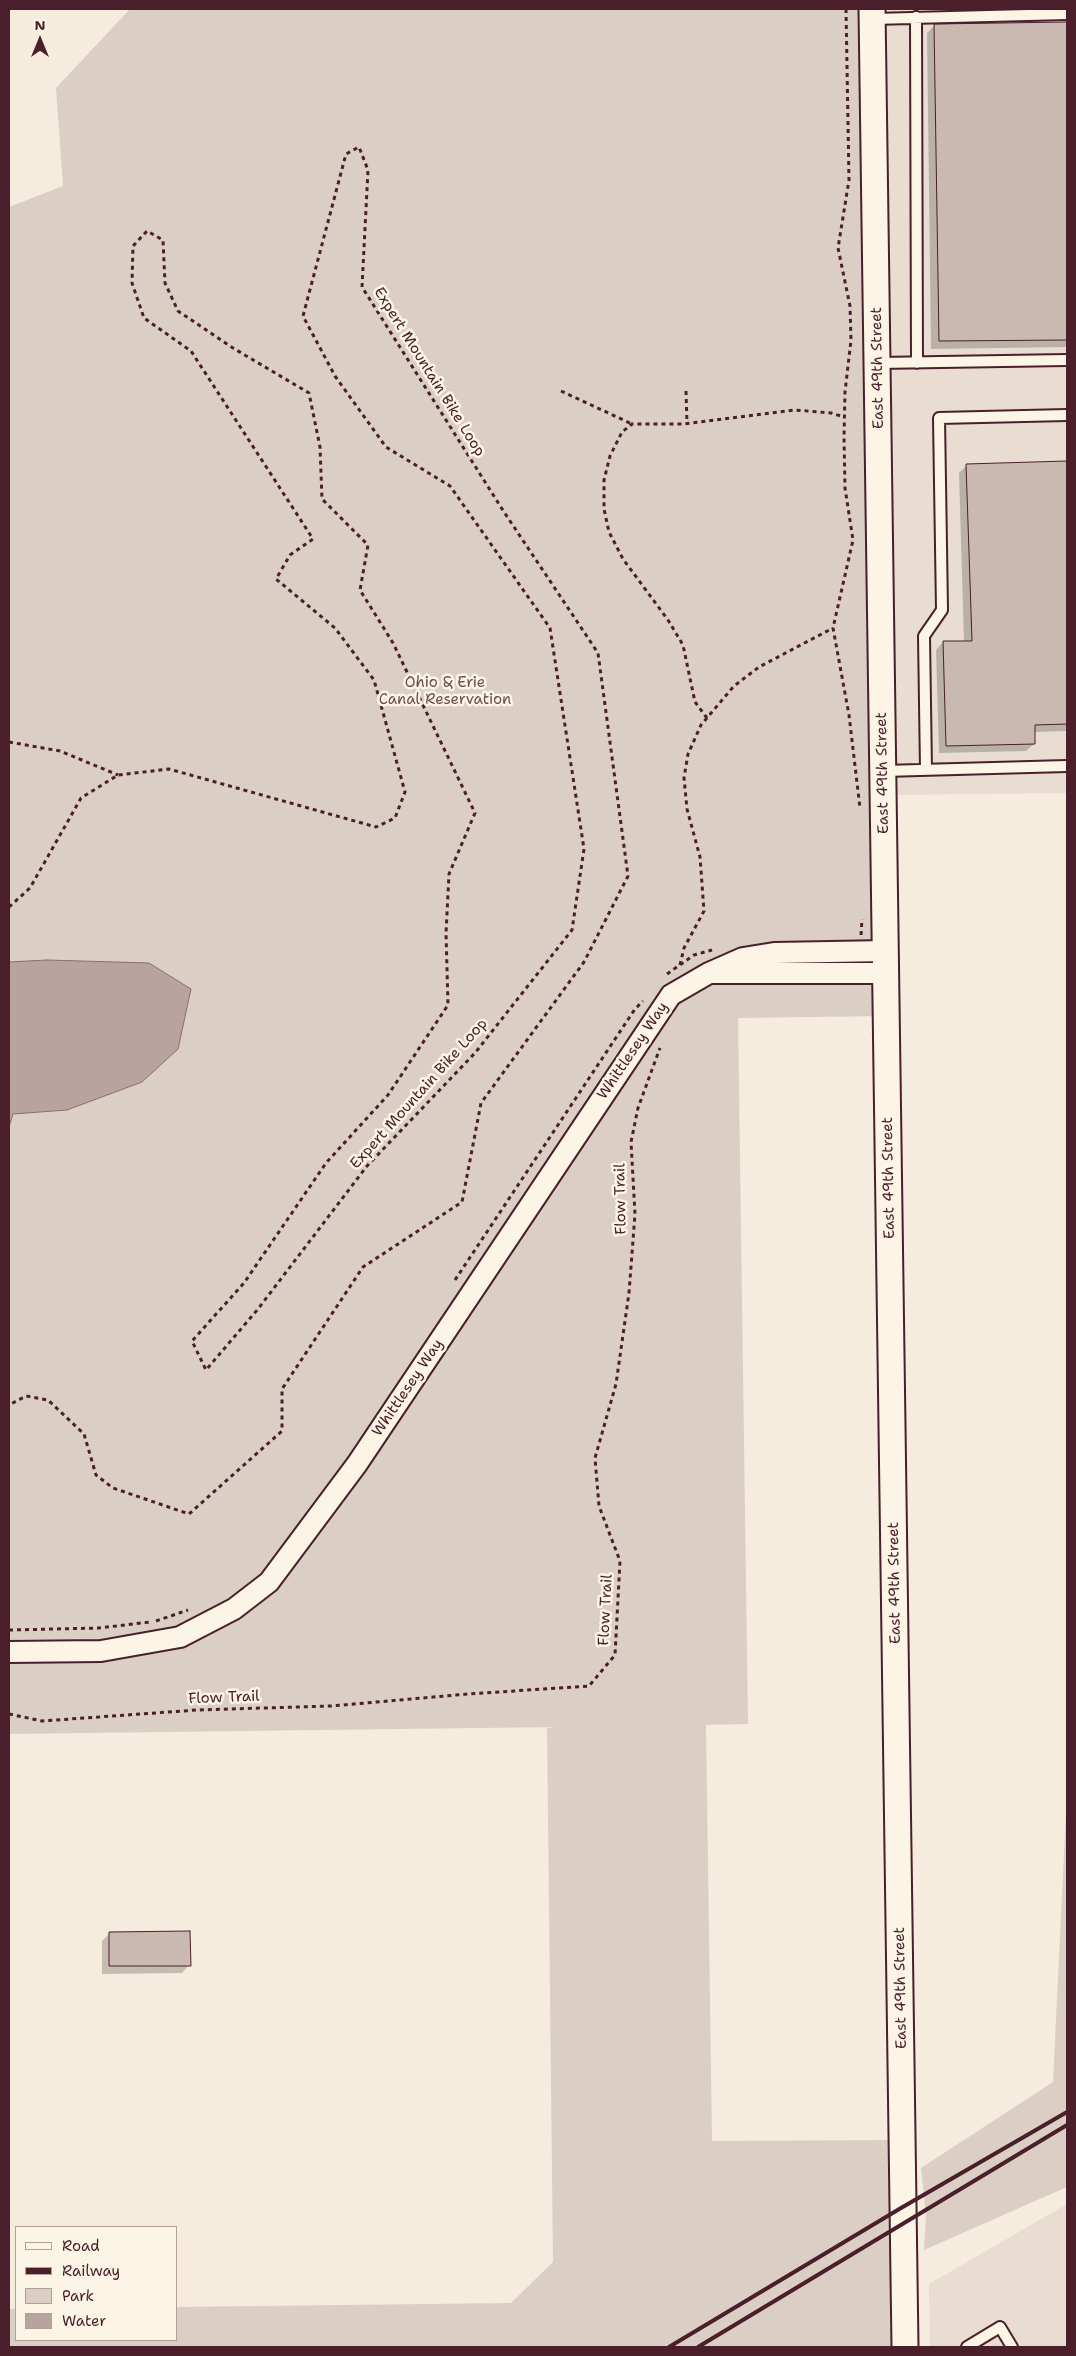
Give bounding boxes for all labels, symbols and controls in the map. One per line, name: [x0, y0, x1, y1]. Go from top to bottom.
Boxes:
north arrow: [15, 15, 65, 65]
text: N: [34, 16, 46, 34]
street label: Expert Mountain Bike Loop: [369, 284, 489, 460]
street label: East 49th Street: [868, 307, 888, 429]
park label: Ohio & Erie Canal Reservation: [379, 674, 511, 709]
street label: East 49th Street: [873, 712, 893, 834]
street label: Whittlesey Way: [594, 999, 672, 1103]
street label: Expert Mountain Bike Loop: [347, 1015, 491, 1173]
street label: East 49th Street: [879, 1117, 899, 1239]
street label: Flow Trail: [611, 1163, 631, 1235]
street label: Whittlesey Way: [369, 1336, 447, 1440]
street label: East 49th Street: [885, 1522, 905, 1644]
street label: Flow Trail: [595, 1574, 617, 1646]
street label: Flow Trail: [188, 1688, 260, 1708]
street label: East 49th Street: [891, 1927, 911, 2049]
legend: [15, 2226, 178, 2341]
text: Road: [62, 2236, 100, 2256]
text: Railway: [62, 2261, 120, 2281]
text: Park: [62, 2286, 94, 2306]
text: Water: [62, 2311, 106, 2331]

